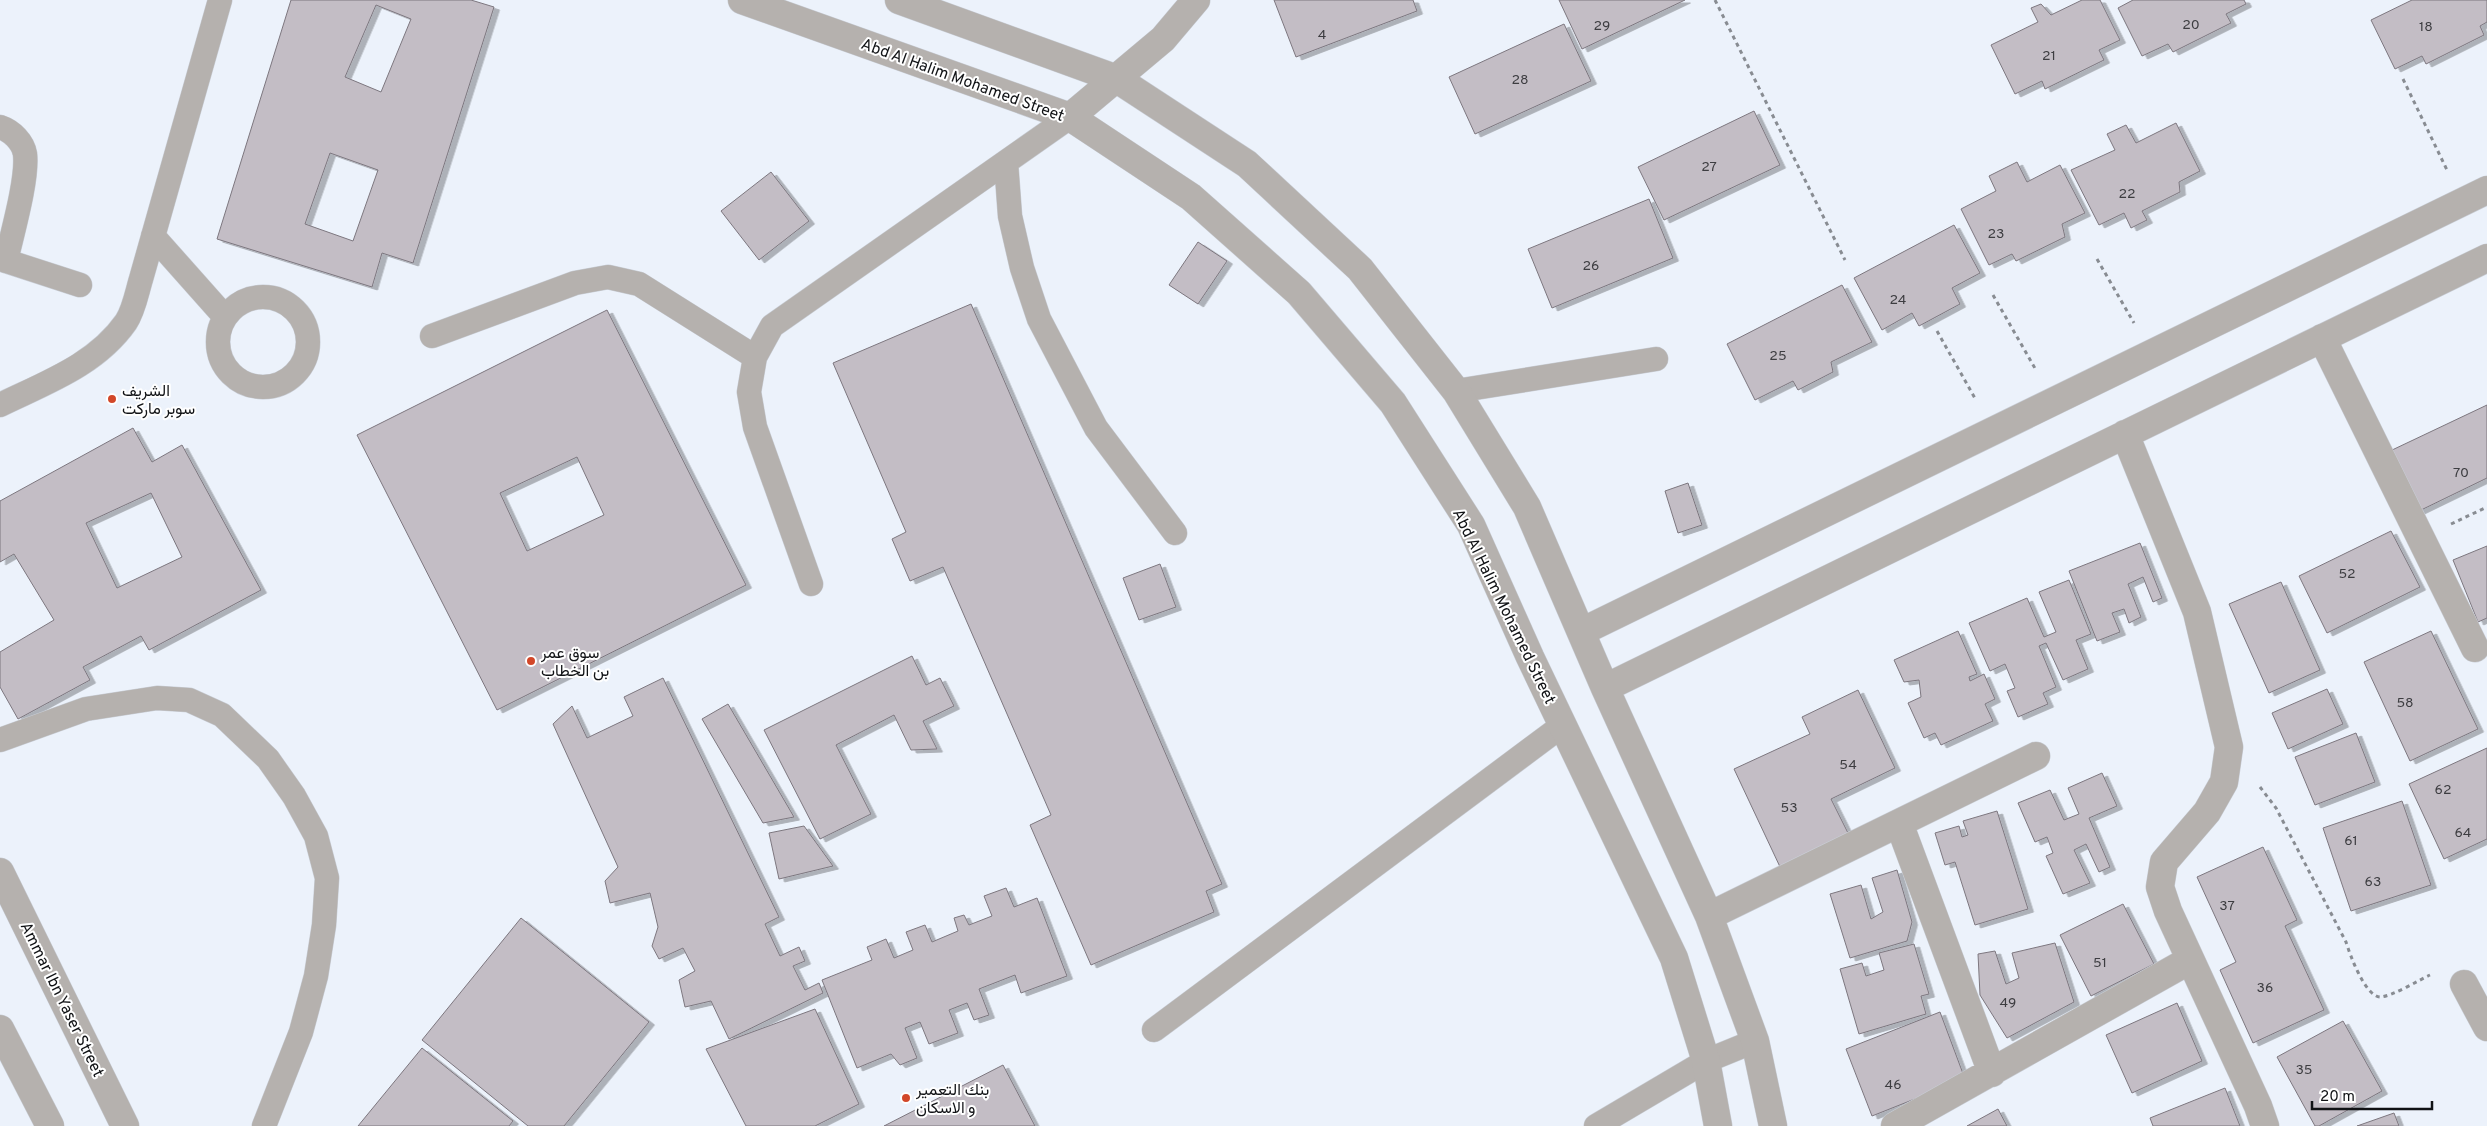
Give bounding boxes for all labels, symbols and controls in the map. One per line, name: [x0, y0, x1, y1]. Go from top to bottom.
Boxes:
house number: 20: [2182, 17, 2200, 34]
house number: 29: [1594, 18, 1610, 35]
house number: 18: [2419, 19, 2433, 36]
house number: 4: [1318, 27, 1326, 44]
street label: Abd Al Halim Mohamed Street: [858, 35, 1067, 127]
house number: 21: [2042, 48, 2056, 65]
house number: 28: [1511, 72, 1529, 89]
house number: 27: [1701, 159, 1717, 176]
house number: 22: [2118, 186, 2136, 203]
house number: 23: [1988, 226, 2005, 243]
house number: 26: [1583, 258, 1599, 275]
house number: 24: [1889, 292, 1907, 309]
house number: 25: [1769, 348, 1787, 365]
place label: الشريف سوبر ماركت: [122, 382, 195, 420]
marker: الشريف سوبر ماركت: [106, 393, 118, 405]
house number: 70: [2453, 465, 2469, 482]
street label: Abd Al Halim Mohamed Street: [1447, 506, 1559, 708]
house number: 52: [2338, 566, 2356, 583]
place label: سوق عمر بن الخطاب: [540, 644, 609, 682]
marker: سوق عمر بن الخطاب: [525, 655, 537, 667]
house number: 58: [2396, 695, 2414, 712]
house number: 54: [1839, 757, 1857, 774]
house number: 62: [2435, 782, 2451, 799]
house number: 53: [1780, 800, 1798, 817]
house number: 64: [2454, 825, 2472, 842]
house number: 61: [2344, 833, 2358, 850]
house number: 63: [2365, 874, 2381, 891]
house number: 37: [2219, 898, 2235, 915]
street label: Ammar Ibn Yaser Street: [15, 919, 107, 1081]
house number: 51: [2093, 955, 2107, 972]
house number: 36: [2257, 980, 2273, 997]
house number: 49: [2000, 995, 2016, 1012]
house number: 35: [2295, 1062, 2313, 1079]
house number: 46: [1884, 1077, 1902, 1094]
scale bar: [2312, 1078, 2432, 1110]
place label: بنك التعمير و الاسكان: [915, 1081, 989, 1119]
text: 20 m: [2320, 1088, 2355, 1107]
marker: بنك التعمير و الاسكان: [900, 1092, 912, 1104]

